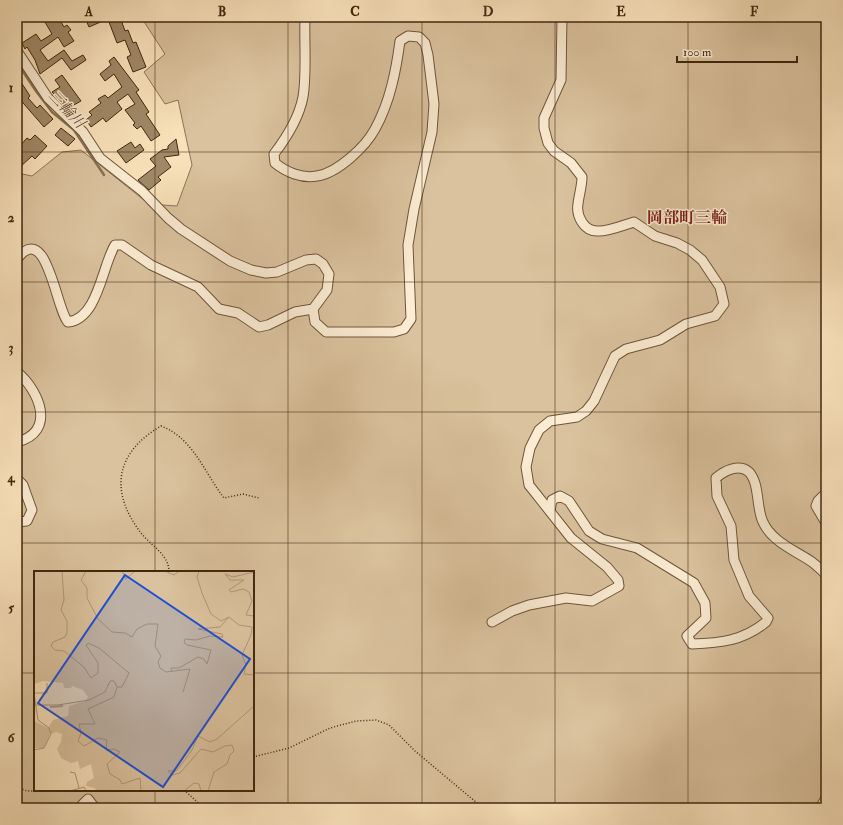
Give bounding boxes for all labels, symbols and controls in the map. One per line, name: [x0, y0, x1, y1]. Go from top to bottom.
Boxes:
text: A: [84, 4, 94, 20]
text: B: [218, 4, 226, 20]
text: C: [350, 4, 360, 20]
text: D: [483, 4, 494, 20]
text: E: [616, 4, 626, 20]
text: F: [750, 4, 759, 20]
scale bar: [677, 38, 797, 64]
text: 100 m: [683, 45, 712, 60]
text: 1: [9, 80, 14, 96]
water label: 三輪川: [44, 86, 90, 134]
district label: 岡部町三輪: [647, 208, 727, 228]
text: 2: [8, 210, 15, 226]
text: 3: [9, 340, 14, 356]
text: 4: [6, 470, 15, 486]
inset map: [34, 571, 254, 791]
text: 5: [8, 600, 14, 616]
text: 6: [8, 730, 16, 746]

